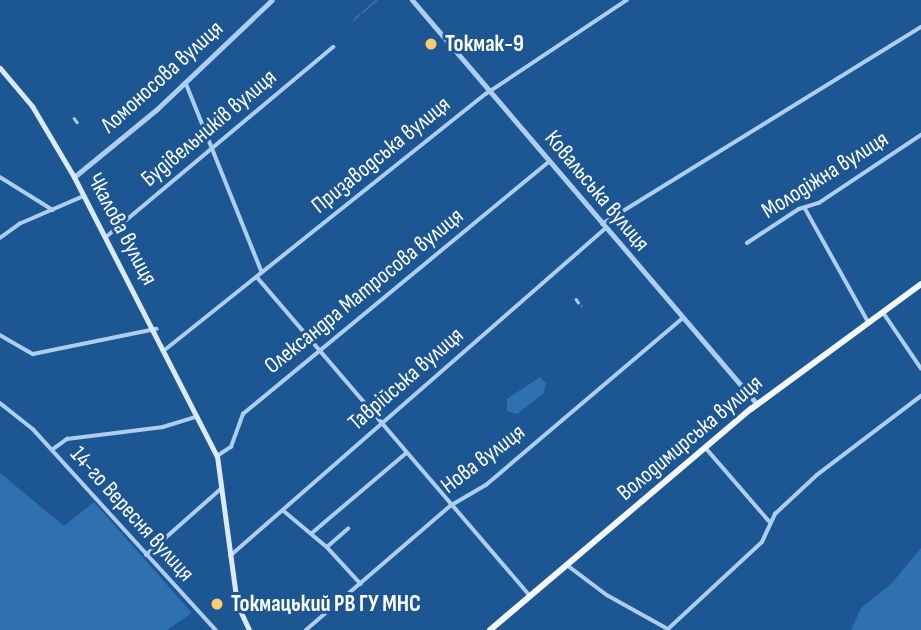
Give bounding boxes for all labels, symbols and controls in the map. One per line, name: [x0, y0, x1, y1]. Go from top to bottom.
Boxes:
street label: Ломоносова вулиця: [95, 15, 229, 139]
place label: Токмак-9: [445, 30, 524, 58]
marker: Токмак-9: [423, 36, 439, 52]
street label: Будівельників вулиця: [136, 63, 282, 193]
street label: Призаводська вулиця: [306, 91, 456, 219]
street label: Ковальська вулиця: [539, 125, 655, 257]
street label: Молодіжна вулиця: [757, 125, 893, 225]
street label: Чкалова вулиця: [81, 168, 163, 290]
street label: Олександра Матросова вулиця: [259, 202, 469, 380]
street label: Таврійська вулиця: [343, 321, 469, 437]
street label: Володимирська вулиця: [612, 369, 768, 507]
street label: Нова вулиця: [436, 419, 530, 499]
street label: 14-го Вересня вулиця: [64, 441, 200, 587]
place label: Токмацький РВ ГУ МНС: [231, 590, 421, 618]
marker: Токмацький РВ ГУ МНС: [209, 596, 225, 612]

